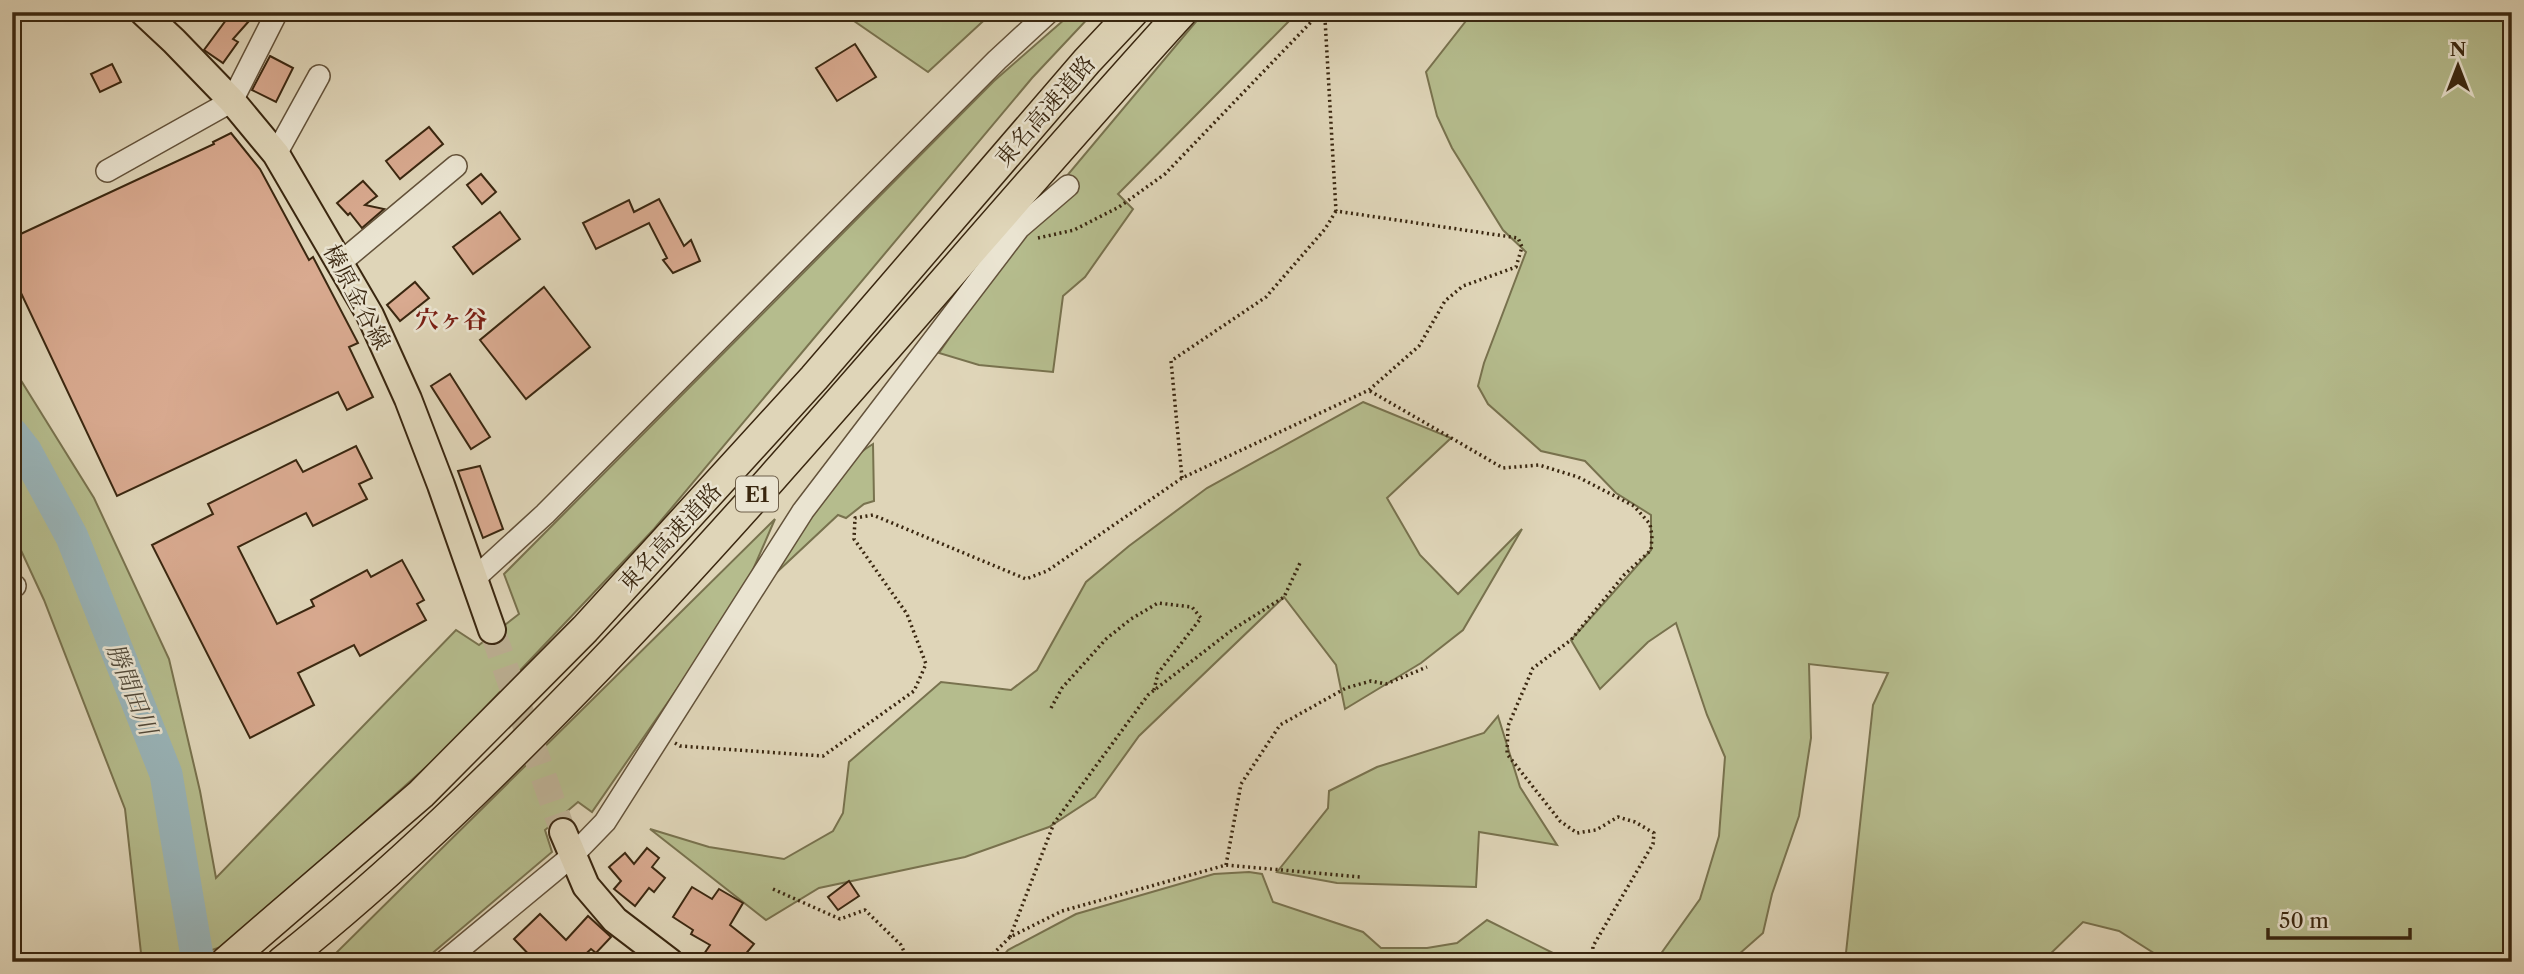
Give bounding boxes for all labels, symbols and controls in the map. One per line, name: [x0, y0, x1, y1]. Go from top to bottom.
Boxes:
north arrow: [2422, 32, 2492, 102]
text: N: [2450, 38, 2466, 61]
street label: 東名高速道路: [989, 50, 1101, 172]
street label: 榛原金谷線: [318, 240, 396, 354]
district label: 穴ヶ谷: [415, 305, 487, 334]
road number: E1: [736, 476, 778, 512]
street label: 東名高速道路: [613, 477, 727, 597]
water label: 勝間田川: [101, 639, 165, 742]
scale bar: [2268, 897, 2410, 941]
text: 50 m: [2279, 908, 2329, 933]

